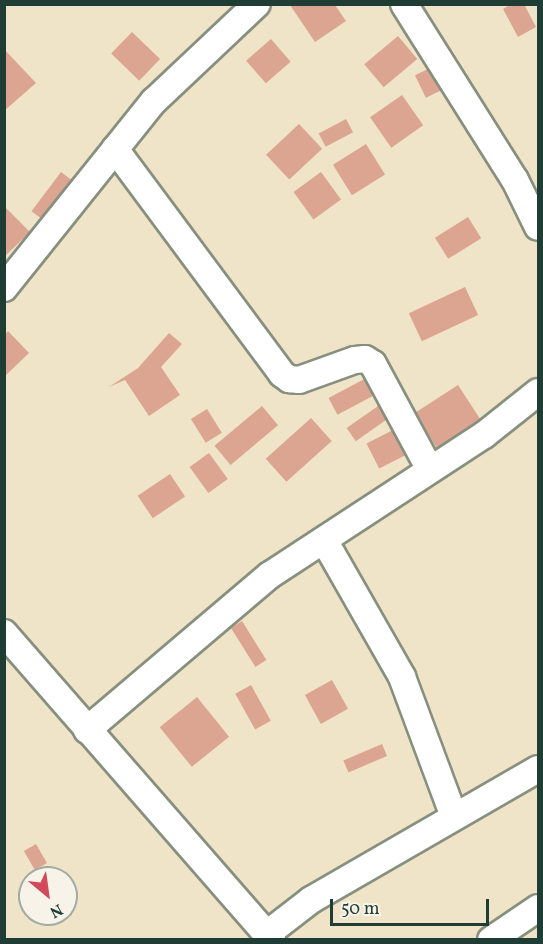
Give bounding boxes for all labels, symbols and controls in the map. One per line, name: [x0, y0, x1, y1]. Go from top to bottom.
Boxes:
north arrow: [18, 866, 78, 926]
scale bar: [333, 887, 492, 925]
text: 50 m: [341, 897, 380, 922]
text: N: [45, 898, 66, 922]

